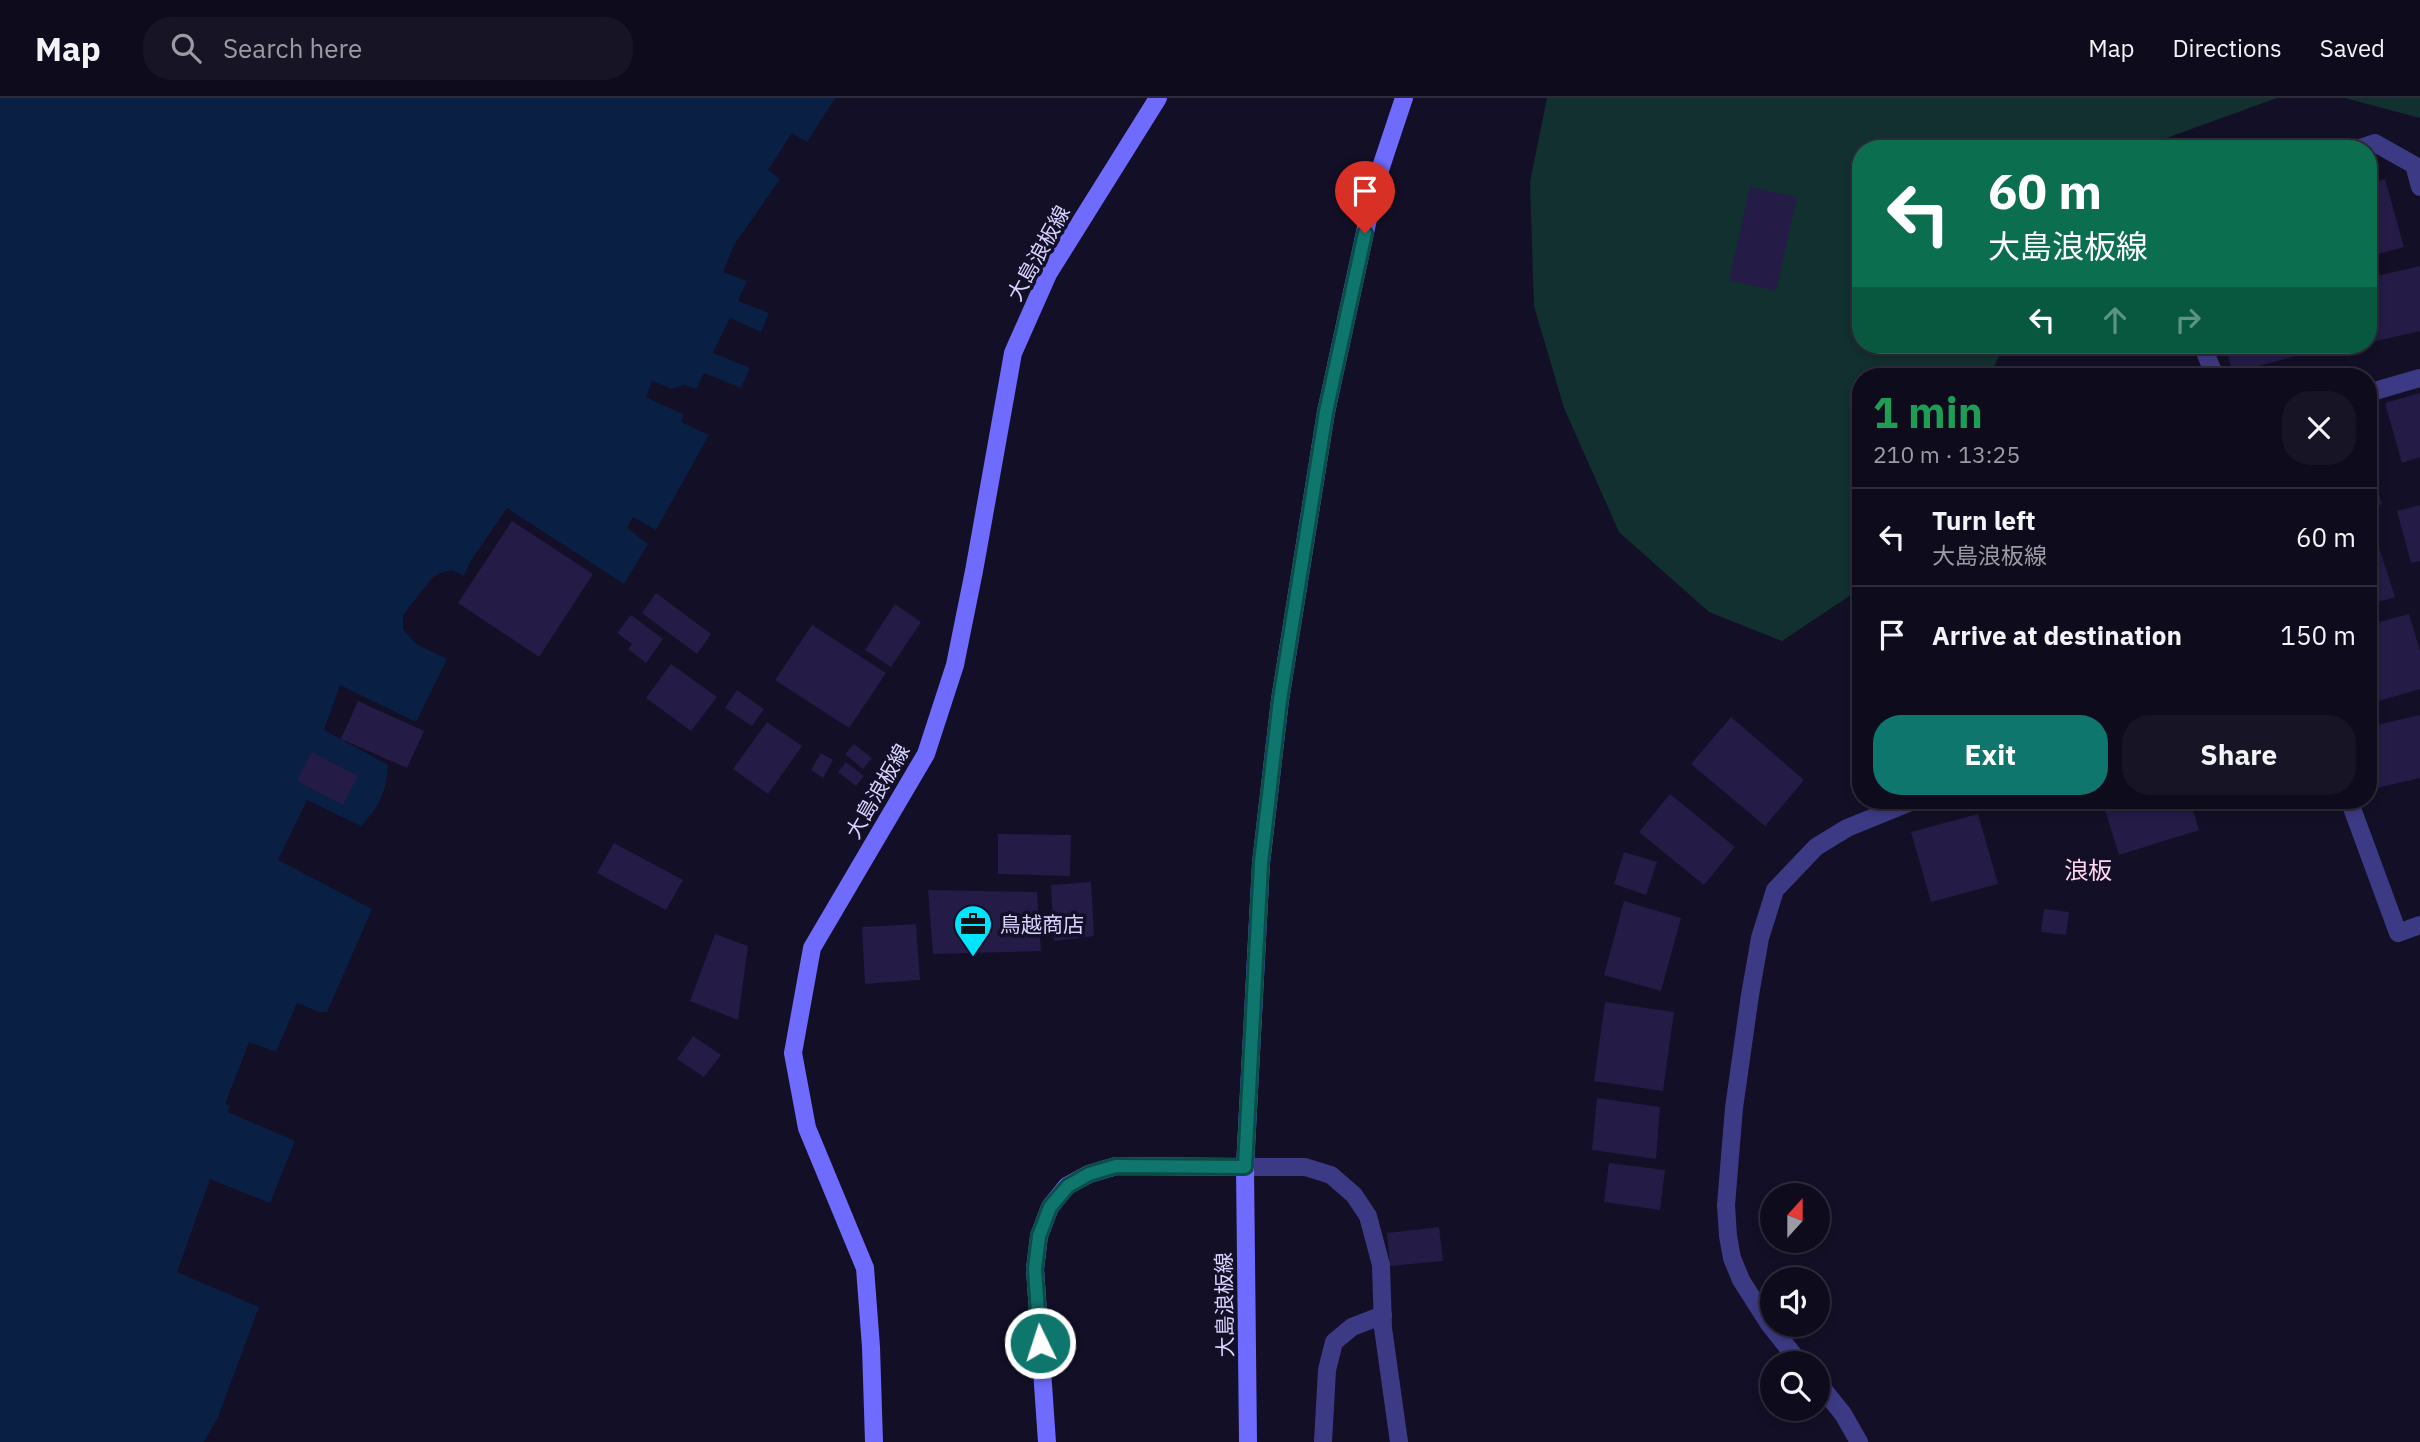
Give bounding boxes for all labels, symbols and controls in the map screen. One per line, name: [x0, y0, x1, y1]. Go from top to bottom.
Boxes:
search box: [143, 17, 633, 80]
text: Map: [35, 27, 101, 70]
icon: search: [167, 29, 205, 67]
text: Search here: [223, 31, 362, 65]
text: Map: [2088, 32, 2134, 64]
text: Directions: [2172, 32, 2282, 64]
text: Saved: [2320, 32, 2385, 64]
text: 60 m: [1988, 159, 2102, 222]
pin: [1335, 161, 1395, 233]
icon: left: [1873, 168, 1964, 259]
icon: arrive: [1346, 172, 1384, 210]
street label: 大島浪板線: [1000, 200, 1076, 306]
text: 大島浪板線: [1988, 225, 2148, 267]
icon: left: [2023, 301, 2061, 339]
icon: ahead: [2096, 301, 2134, 339]
icon: right: [2169, 301, 2207, 339]
text: 1 min: [1873, 385, 1983, 440]
button: close: [2282, 391, 2356, 465]
text: 210 m · 13:25: [1873, 439, 2020, 469]
text: Turn left: [1932, 503, 2035, 537]
icon: left: [1873, 518, 1911, 556]
text: 60 m: [2296, 520, 2356, 554]
text: 大島浪板線: [1932, 540, 2047, 570]
icon: arrive: [1873, 616, 1911, 654]
text: Arrive at destination: [1932, 618, 2182, 652]
text: 150 m: [2280, 618, 2356, 652]
button: Exit: [1873, 715, 2108, 795]
button: Share: [2122, 715, 2356, 795]
street label: 大島浪板線: [839, 739, 915, 843]
district label: 浪板: [2064, 854, 2112, 886]
office icon: 鳥越商店: [952, 903, 994, 958]
place label: 鳥越商店: [1000, 910, 1084, 938]
north arrow: [1760, 1183, 1830, 1253]
map controls: [1760, 1183, 1830, 1421]
street label: 大島浪板線: [1209, 1252, 1239, 1358]
button: sound: [1760, 1267, 1830, 1337]
position arrow: [1003, 1306, 1077, 1380]
button: search: [1760, 1351, 1830, 1421]

